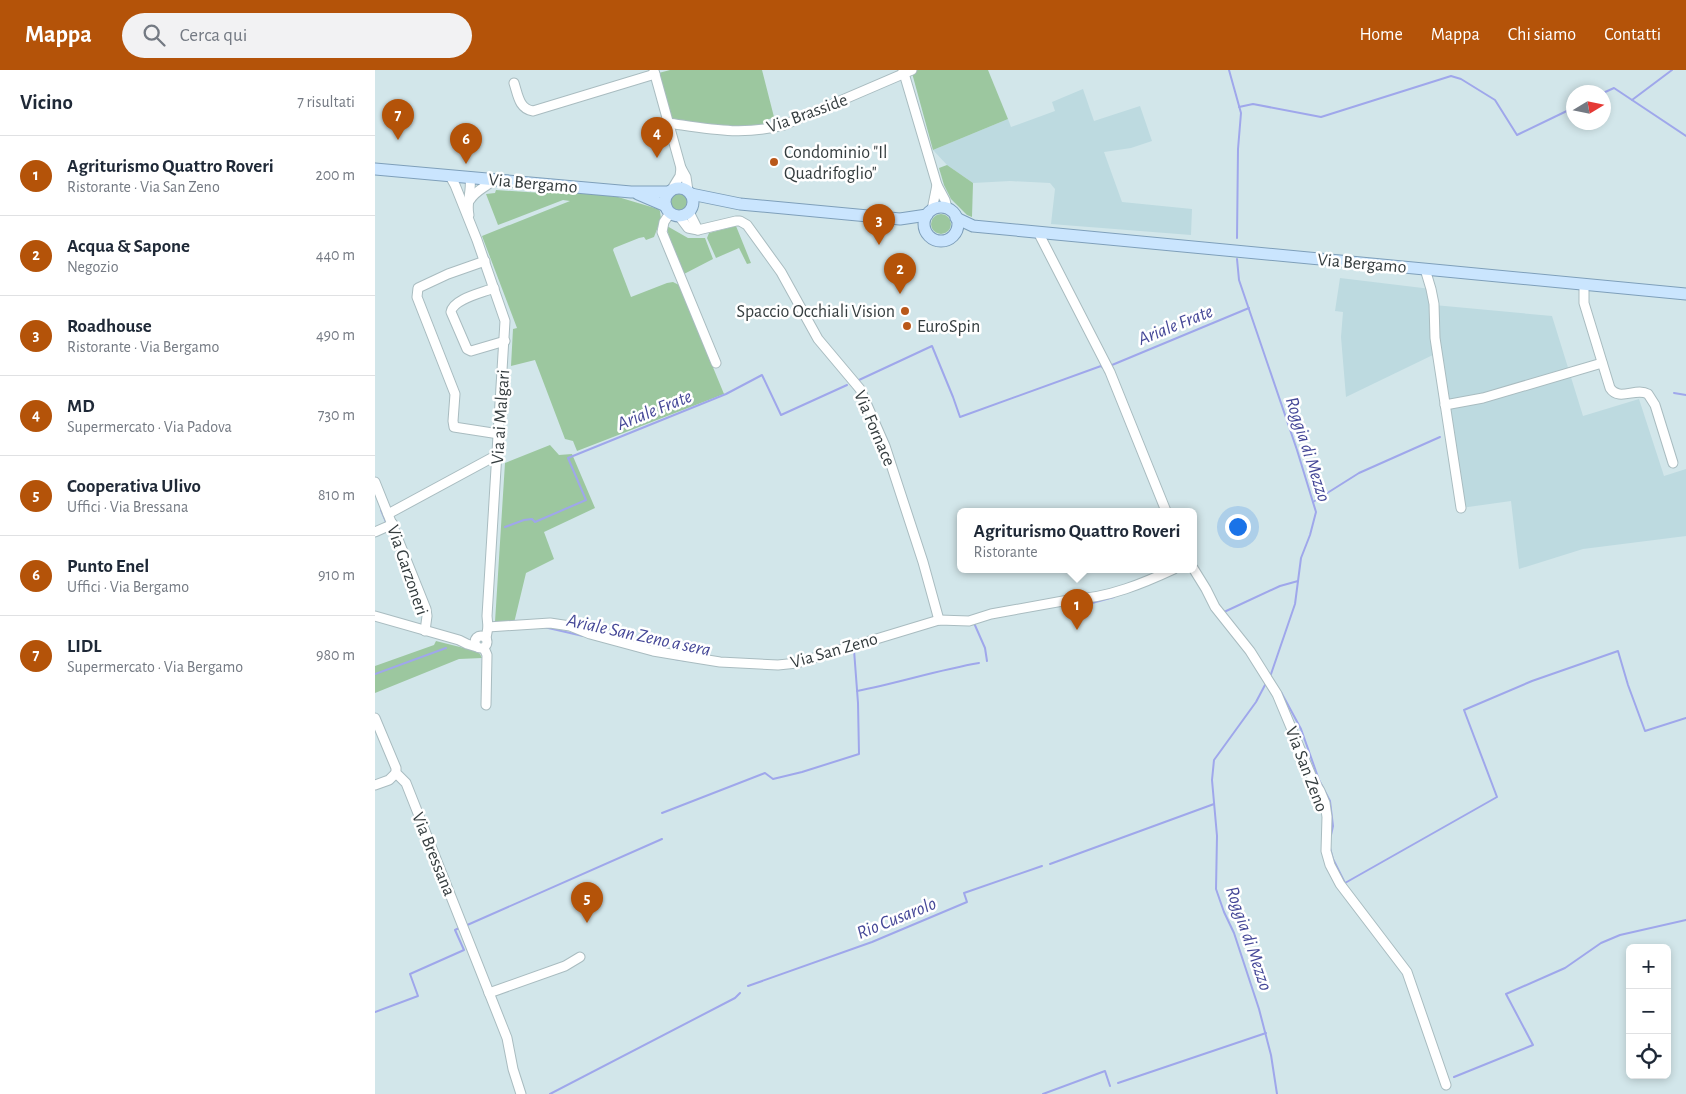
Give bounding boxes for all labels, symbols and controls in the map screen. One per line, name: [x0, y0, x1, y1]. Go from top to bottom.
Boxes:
search box: [122, 13, 472, 58]
icon: search: [140, 21, 168, 49]
text: Mappa: [25, 23, 92, 47]
text: Cerca qui: [180, 26, 247, 45]
text: Home: [1359, 26, 1403, 44]
text: Mappa: [1431, 26, 1480, 44]
text: Chi siamo: [1508, 26, 1576, 44]
text: Contatti: [1604, 26, 1661, 44]
north arrow: [1566, 85, 1611, 130]
street label: Via Brasside: [765, 91, 850, 137]
text: Vicino: [20, 92, 73, 113]
text: 7 risultati: [297, 94, 355, 110]
pin: 7: [382, 99, 414, 140]
pin: 4: [641, 117, 673, 158]
pin: 6: [450, 123, 482, 164]
place label: Condominio "Il Quadrifoglio": [784, 144, 887, 183]
marker: Condominio "Il Quadrifoglio": [768, 156, 780, 168]
text: Agriturismo Quattro Roveri: [67, 157, 274, 176]
text: 1: [33, 167, 39, 183]
text: 200 m: [315, 167, 355, 183]
street label: Via Bergamo: [488, 171, 578, 197]
text: Ristorante · Via San Zeno: [67, 179, 220, 195]
pin: 3: [863, 204, 895, 245]
text: Acqua & Sapone: [67, 237, 190, 256]
text: 2: [32, 247, 40, 263]
text: 440 m: [316, 247, 355, 263]
street label: Via Bergamo: [1317, 251, 1407, 277]
pin: 2: [884, 253, 916, 294]
text: Negozio: [67, 259, 119, 275]
water label: Ariale Frate: [1135, 302, 1216, 349]
place label: Spaccio Occhiali Vision: [736, 303, 895, 321]
marker: Spaccio Occhiali Vision: [899, 305, 911, 317]
text: Roadhouse: [67, 317, 152, 336]
place label: EuroSpin: [917, 318, 980, 336]
marker: EuroSpin: [901, 320, 913, 332]
text: 3: [33, 327, 39, 343]
text: 490 m: [316, 327, 355, 343]
text: Ristorante · Via Bergamo: [67, 339, 219, 355]
street label: Via ai Malgari: [489, 369, 513, 465]
water label: Ariale Frate: [614, 387, 695, 434]
street label: Via Fornace: [850, 388, 898, 469]
water label: Roggia di Mezzo: [1282, 395, 1333, 504]
text: MD: [67, 397, 95, 416]
text: 4: [32, 407, 40, 423]
text: 730 m: [318, 407, 355, 423]
text: Supermercato · Via Padova: [67, 419, 232, 435]
text: Cooperativa Ulivo: [67, 477, 201, 496]
text: 5: [33, 487, 39, 503]
text: 810 m: [318, 487, 355, 503]
text: Uffici · Via Bressana: [67, 499, 188, 515]
popup: [957, 508, 1197, 573]
your location: [1225, 514, 1251, 540]
text: Agriturismo Quattro Roveri: [974, 522, 1180, 541]
street label: Via Garzoneri: [383, 523, 431, 618]
text: Ristorante: [974, 544, 1038, 560]
text: Punto Enel: [67, 557, 149, 576]
text: 6: [32, 567, 40, 583]
text: 910 m: [318, 567, 355, 583]
text: Uffici · Via Bergamo: [67, 579, 189, 595]
pin: 1: [1061, 589, 1093, 630]
water label: Ariale San Zeno a sera: [564, 611, 712, 660]
street label: Via San Zeno: [789, 630, 880, 672]
text: LIDL: [67, 637, 101, 656]
text: 7: [33, 647, 39, 663]
text: 980 m: [316, 647, 355, 663]
text: Supermercato · Via Bergamo: [67, 659, 243, 675]
street label: Via San Zeno: [1282, 724, 1331, 815]
street label: Via Bressana: [408, 810, 458, 899]
pin: 5: [571, 882, 603, 923]
water label: Roggia di Mezzo: [1222, 884, 1275, 993]
water label: Rio Cusarolo: [854, 894, 939, 943]
map controls: [1626, 944, 1671, 1079]
button: +: [1626, 944, 1671, 989]
button: −: [1626, 989, 1671, 1034]
button: locate: [1626, 1034, 1671, 1079]

